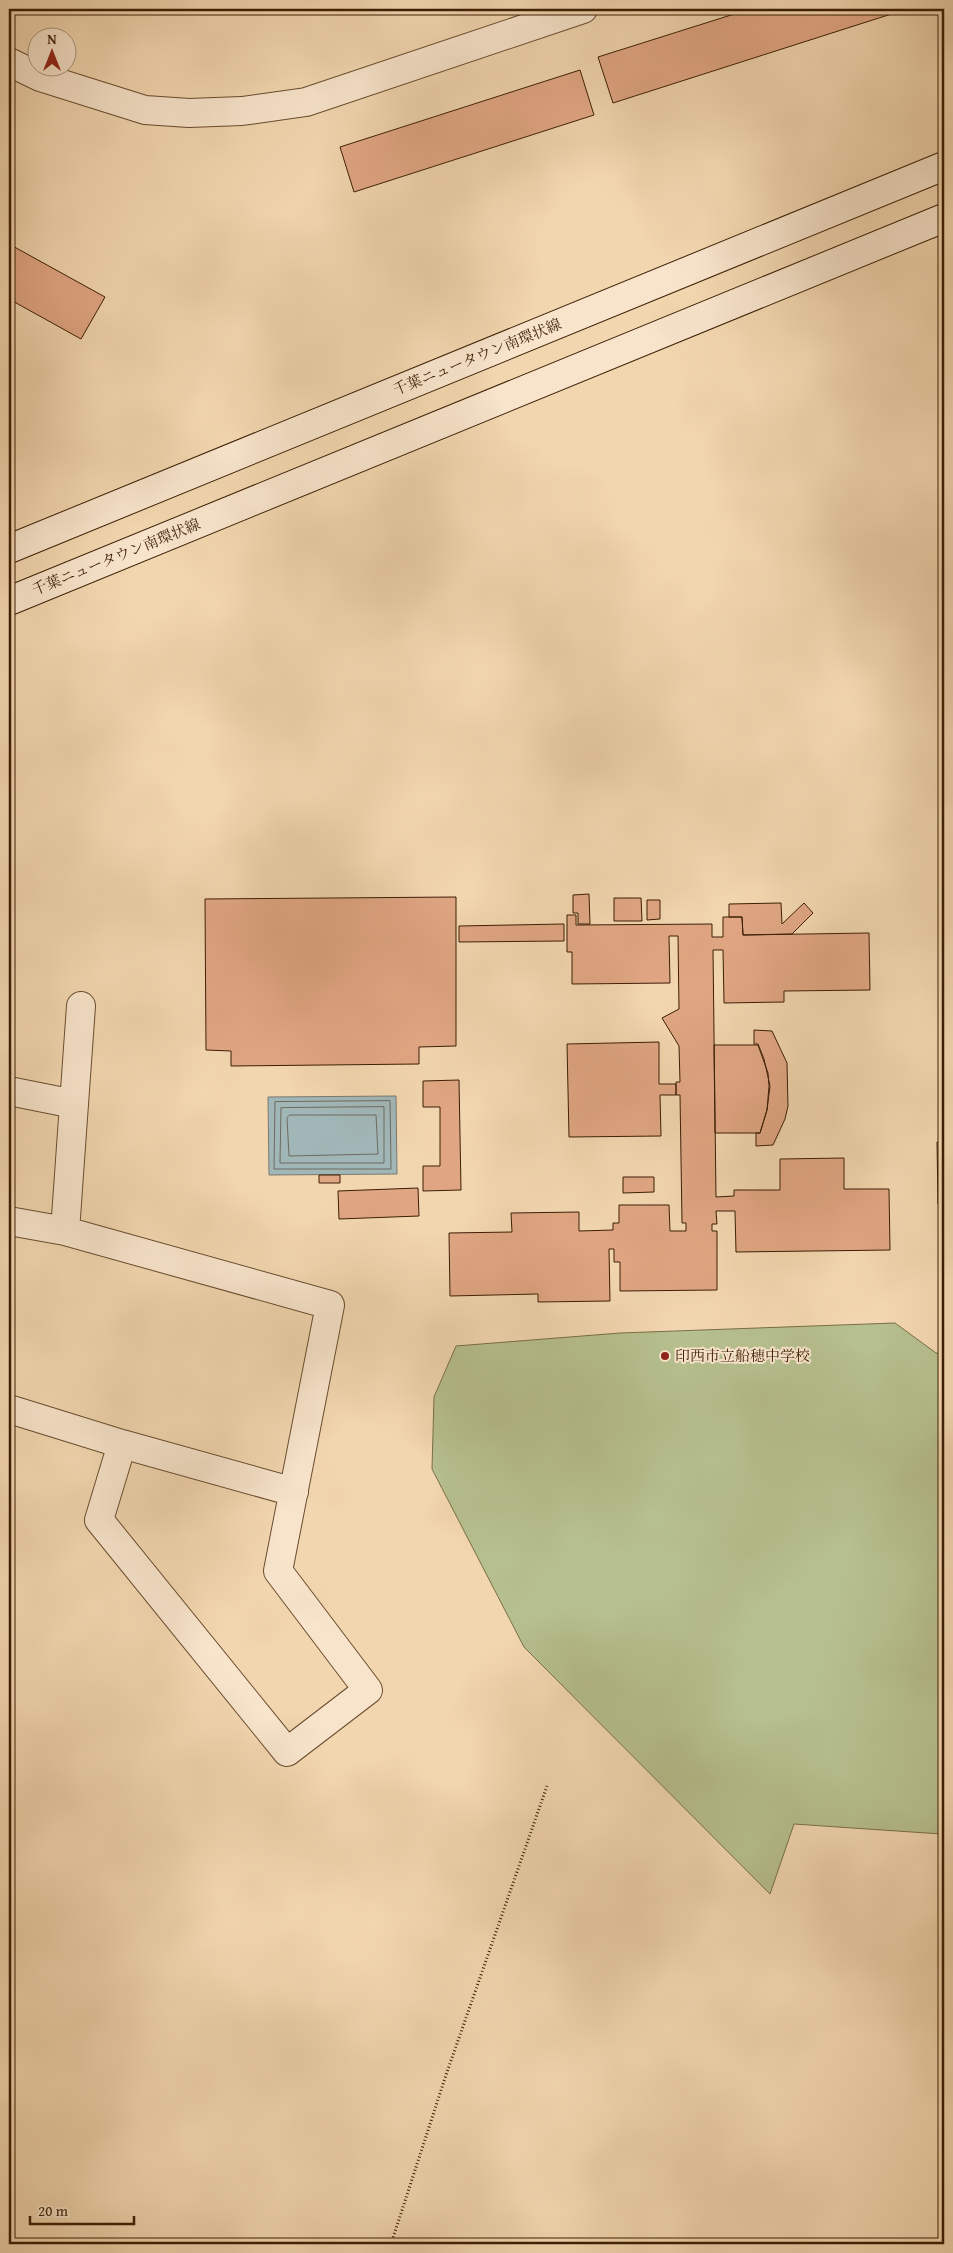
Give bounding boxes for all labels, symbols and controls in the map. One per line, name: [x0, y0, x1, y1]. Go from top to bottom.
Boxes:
north arrow: [28, 28, 78, 78]
text: N: [47, 29, 57, 49]
street label: 千葉ニュータウン南環状線: [389, 313, 564, 400]
street label: 千葉ニュータウン南環状線: [28, 513, 203, 600]
place label: 印西市立船穂中学校: [675, 1345, 810, 1366]
marker: 印西市立船穂中学校: [659, 1350, 671, 1362]
scale bar: [30, 2193, 134, 2225]
text: 20 m: [38, 2200, 69, 2221]

